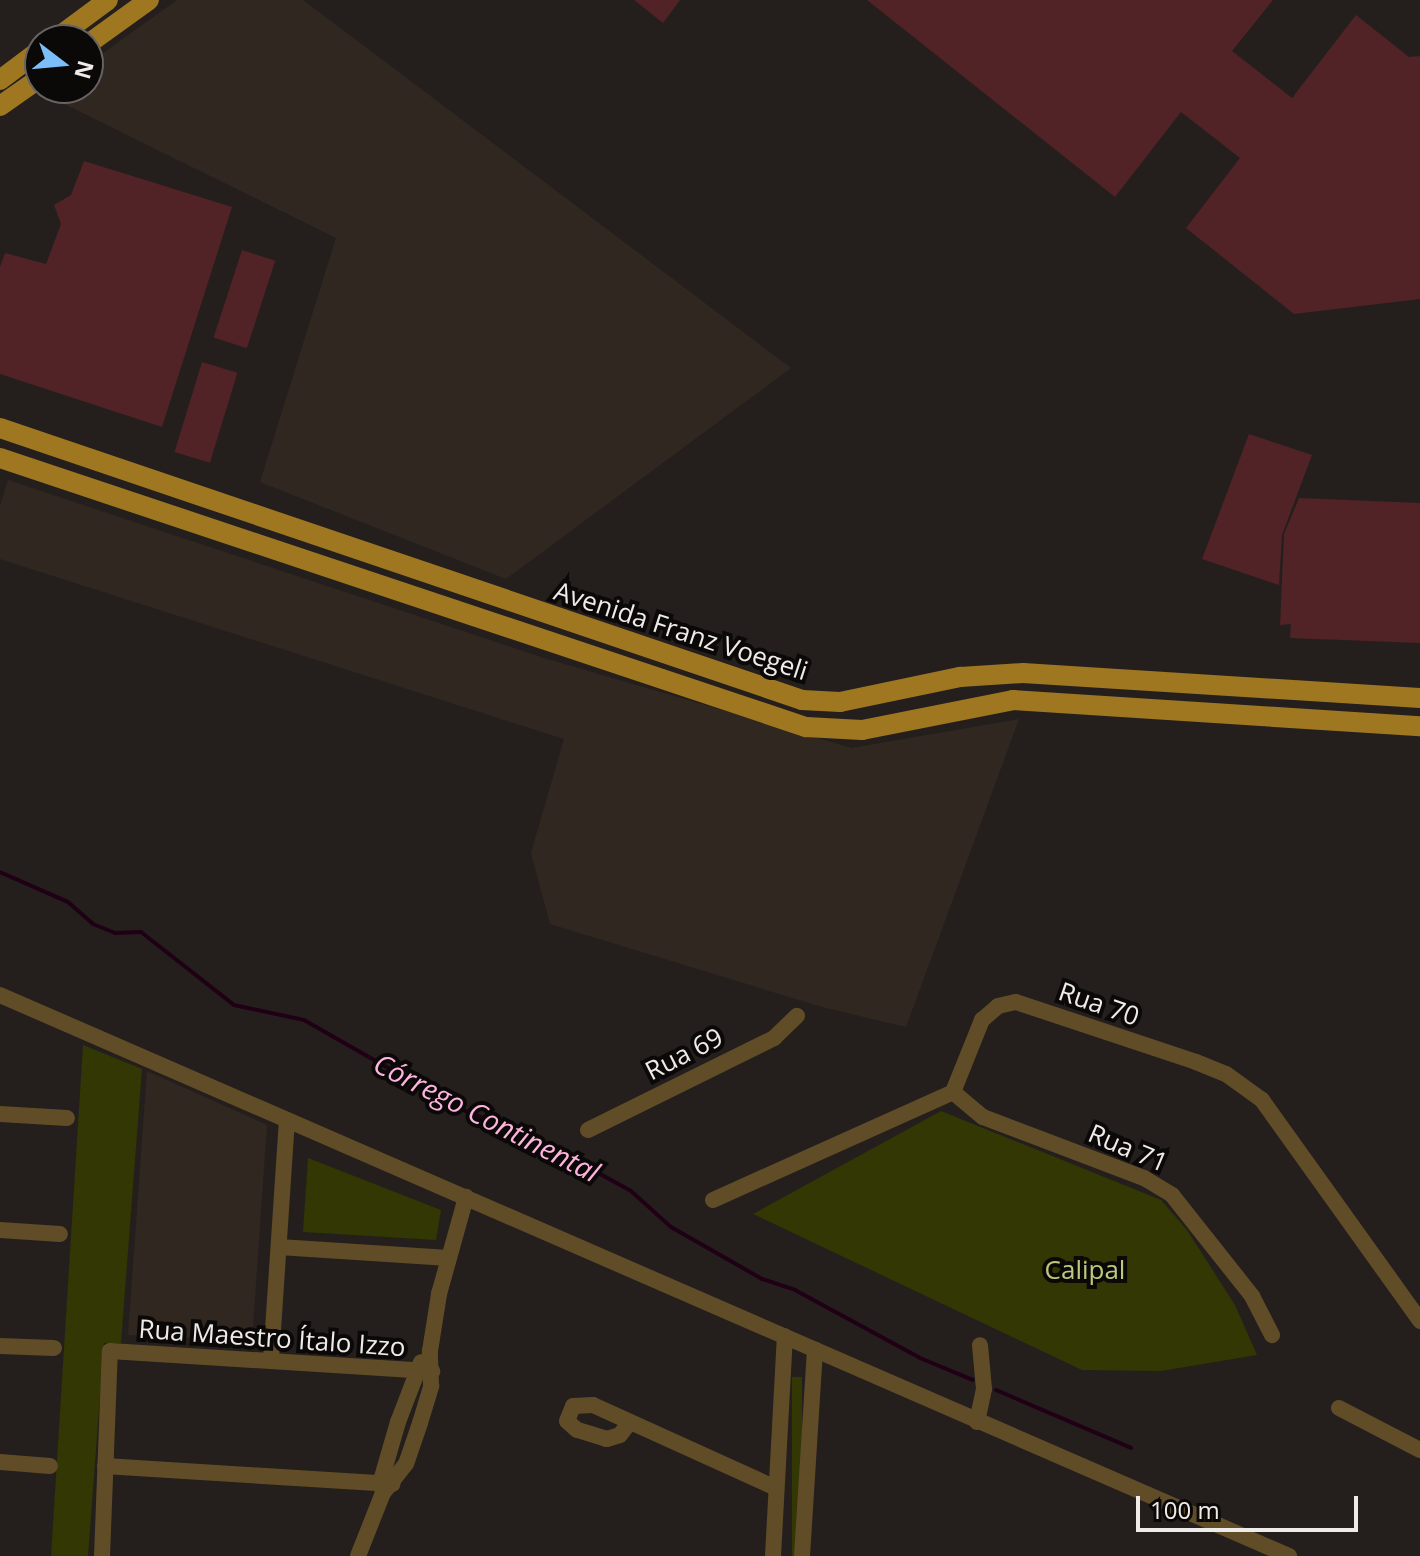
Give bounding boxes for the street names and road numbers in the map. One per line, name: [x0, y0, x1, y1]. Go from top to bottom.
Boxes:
street label: Avenida Franz Voegeli: [550, 575, 812, 687]
street label: Rua 70: [1055, 976, 1143, 1032]
street label: Rua 69: [640, 1021, 728, 1087]
street label: Rua 71: [1084, 1117, 1172, 1179]
street label: Rua Maestro Ítalo Izzo: [137, 1313, 407, 1363]

